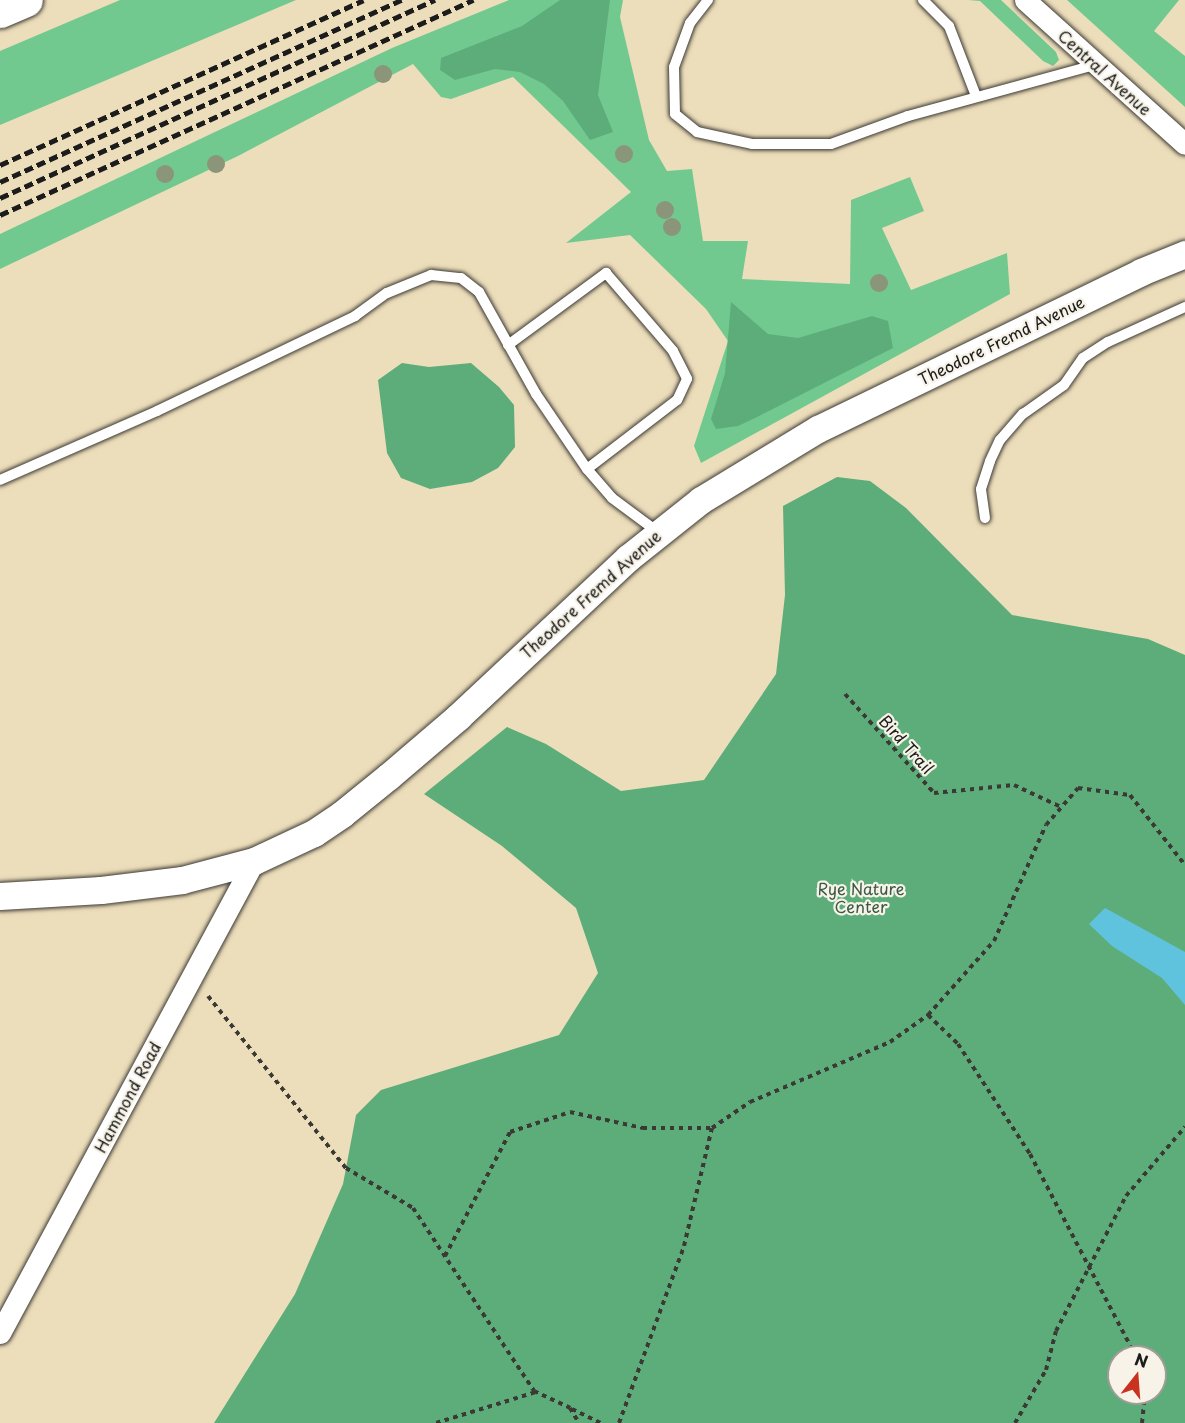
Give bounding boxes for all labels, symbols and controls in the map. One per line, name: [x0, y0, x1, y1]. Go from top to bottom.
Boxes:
street label: Central Avenue: [1055, 25, 1155, 119]
street label: Theodore Fremd Avenue: [914, 291, 1088, 389]
street label: Theodore Fremd Avenue: [515, 525, 665, 663]
street label: Bird Trail: [875, 710, 939, 778]
park label: Rye Nature Center: [817, 878, 905, 916]
street label: Hammond Road: [90, 1038, 164, 1156]
north arrow: [1107, 1345, 1167, 1405]
text: N: [1132, 1346, 1151, 1373]

